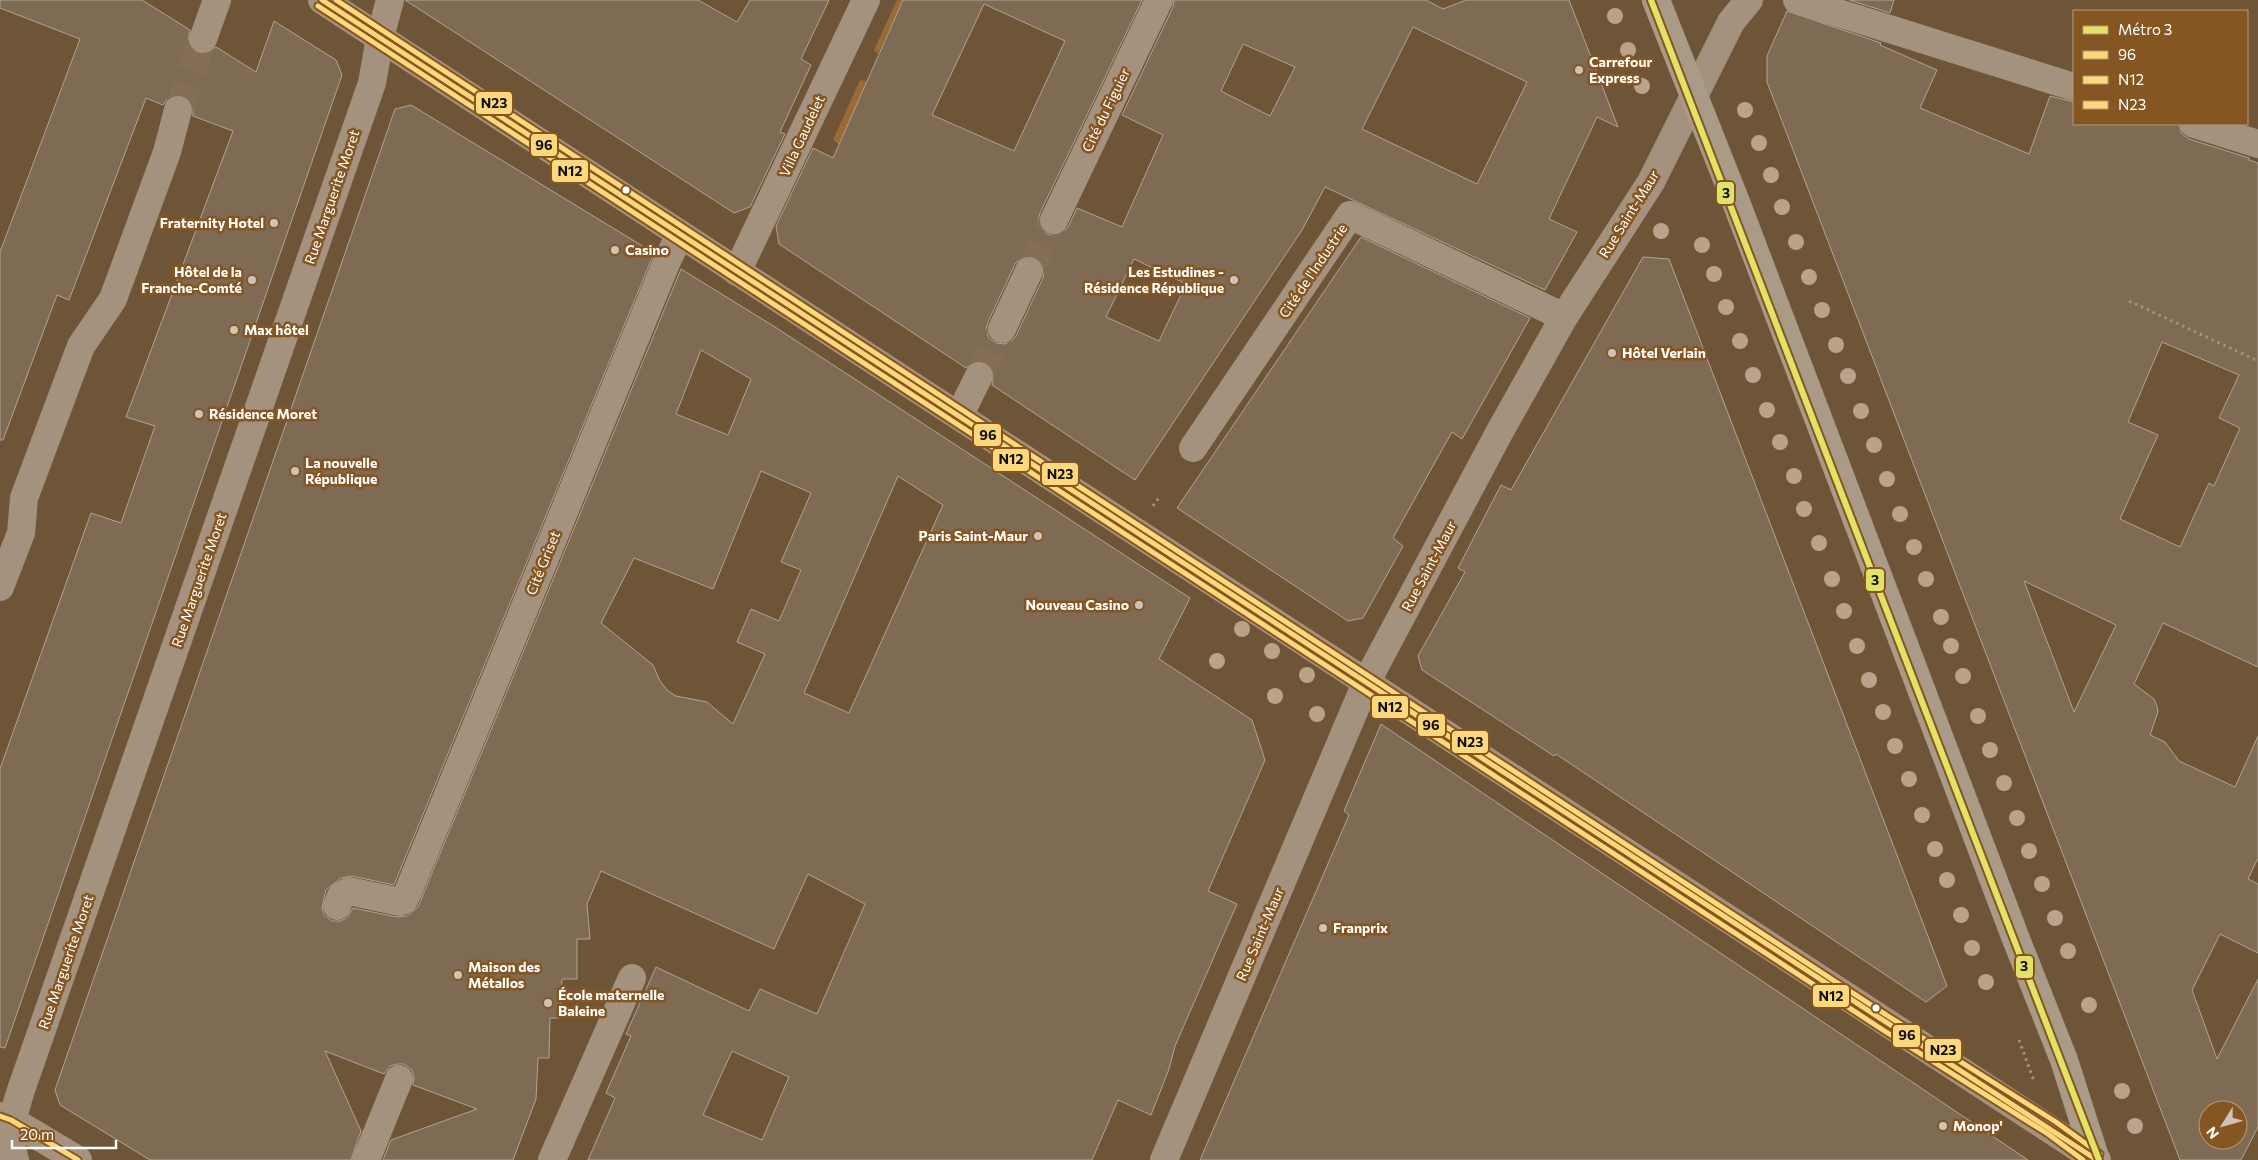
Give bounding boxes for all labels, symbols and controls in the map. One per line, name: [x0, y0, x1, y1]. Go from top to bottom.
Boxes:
legend: [2073, 10, 2248, 125]
text: Métro 3: [2118, 20, 2172, 38]
text: 96: [2118, 45, 2136, 63]
place label: Carrefour Express: [1589, 53, 1652, 86]
marker: Carrefour Express: [1573, 64, 1585, 76]
street label: Cité du Figuier: [1078, 65, 1133, 154]
text: N12: [2118, 70, 2144, 88]
line badge: N23: [475, 91, 513, 115]
street label: Villa Gaudelet: [775, 92, 828, 179]
text: N23: [481, 94, 507, 111]
text: N23: [2118, 95, 2146, 113]
street label: Rue Marguerite Moret: [301, 127, 363, 266]
line badge: 96: [530, 133, 558, 157]
text: 96: [535, 136, 553, 153]
line badge: N12: [551, 159, 589, 183]
text: N12: [558, 162, 582, 179]
street label: Rue Saint-Maur: [1595, 167, 1662, 261]
line badge: 3: [1716, 181, 1735, 205]
text: 3: [1722, 184, 1730, 201]
unlabelled marker: [621, 185, 631, 195]
place label: Fraternity Hotel: [160, 214, 264, 231]
marker: Fraternity Hotel: [268, 217, 280, 229]
street label: Cité de l'Industrie: [1275, 220, 1350, 321]
place label: Casino: [625, 241, 669, 258]
marker: Casino: [609, 244, 621, 256]
place label: Hôtel de la Franche-Comté: [141, 263, 242, 296]
place label: Les Estudines - Résidence République: [1084, 263, 1224, 296]
marker: Hôtel de la Franche-Comté: [246, 274, 258, 286]
marker: Les Estudines - Résidence République: [1228, 274, 1240, 286]
place label: Max hôtel: [244, 321, 309, 338]
marker: Max hôtel: [228, 324, 240, 336]
place label: Hôtel Verlain: [1622, 344, 1706, 361]
marker: Hôtel Verlain: [1606, 347, 1618, 359]
place label: Résidence Moret: [209, 405, 317, 422]
marker: Résidence Moret: [193, 408, 205, 420]
line badge: 96: [973, 423, 1002, 447]
text: 96: [979, 426, 997, 443]
line badge: N12: [992, 448, 1030, 472]
text: N12: [999, 450, 1023, 467]
place label: La nouvelle République: [305, 454, 377, 487]
line badge: N23: [1041, 462, 1079, 486]
marker: La nouvelle République: [289, 465, 301, 477]
text: N23: [1047, 465, 1073, 482]
street label: Rue Marguerite Moret: [168, 510, 230, 649]
street label: Rue Saint-Maur: [1398, 517, 1460, 614]
place label: Paris Saint-Maur: [919, 527, 1028, 544]
street label: Cité Griset: [522, 528, 563, 597]
marker: Paris Saint-Maur: [1032, 530, 1044, 542]
line badge: 3: [1865, 568, 1885, 592]
text: 3: [1871, 571, 1879, 588]
place label: Nouveau Casino: [1026, 596, 1129, 613]
marker: Nouveau Casino: [1133, 599, 1145, 611]
line badge: N12: [1371, 695, 1409, 719]
text: N12: [1378, 698, 1402, 715]
line badge: 96: [1417, 713, 1446, 737]
text: 96: [1422, 716, 1440, 733]
line badge: N23: [1451, 730, 1489, 754]
text: N23: [1457, 733, 1483, 750]
street label: Rue Saint-Maur: [1232, 884, 1287, 983]
street label: Rue Marguerite Moret: [35, 892, 97, 1031]
place label: Franprix: [1333, 919, 1388, 936]
marker: Franprix: [1317, 922, 1329, 934]
line badge: 3: [2015, 955, 2034, 979]
text: 3: [2020, 957, 2028, 974]
place label: Maison des Métallos: [468, 958, 541, 991]
marker: Maison des Métallos: [452, 969, 464, 981]
line badge: N12: [1812, 984, 1850, 1008]
place label: École maternelle Baleine: [558, 986, 664, 1019]
text: N12: [1819, 987, 1843, 1004]
marker: École maternelle Baleine: [542, 997, 554, 1009]
unlabelled marker: [1871, 1003, 1881, 1013]
line badge: 96: [1892, 1024, 1921, 1048]
text: 96: [1898, 1026, 1916, 1043]
line badge: N23: [1924, 1038, 1962, 1062]
text: N23: [1930, 1041, 1956, 1058]
north arrow: [2198, 1100, 2248, 1150]
place label: Monop': [1953, 1117, 2003, 1134]
scale bar: [12, 1118, 116, 1150]
marker: Monop': [1937, 1120, 1949, 1132]
text: N: [2202, 1124, 2222, 1142]
text: 20 m: [20, 1125, 54, 1143]

